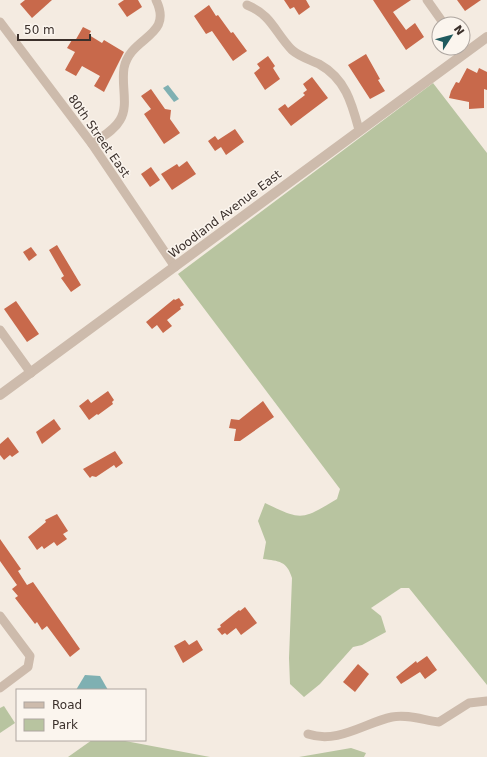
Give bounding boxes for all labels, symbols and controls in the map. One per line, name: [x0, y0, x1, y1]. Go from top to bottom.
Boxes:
scale bar: [18, 16, 90, 42]
north arrow: [431, 16, 471, 56]
text: 50 m: [24, 23, 55, 37]
text: N: [451, 23, 467, 38]
street label: 80th Street East: [65, 92, 133, 180]
street label: Woodland Avenue East: [166, 167, 284, 261]
legend: [16, 689, 146, 741]
text: Road: [52, 698, 82, 712]
text: Park: [52, 718, 78, 732]

